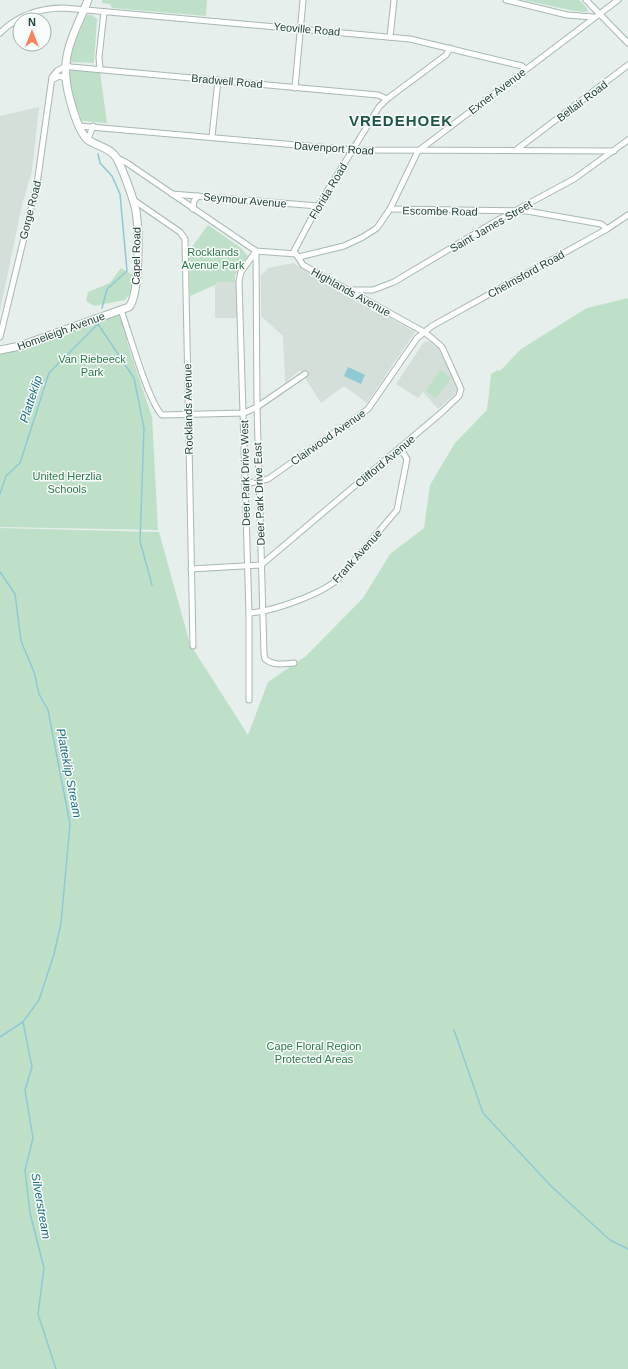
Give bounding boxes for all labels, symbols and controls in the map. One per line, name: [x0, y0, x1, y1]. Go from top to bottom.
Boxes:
north arrow: [12, 12, 52, 52]
text: N: [28, 16, 36, 28]
street label: Yeoville Road: [273, 20, 341, 38]
street label: Exner Avenue: [466, 66, 528, 116]
street label: Bradwell Road: [191, 72, 263, 90]
street label: Bellair Road: [554, 78, 610, 124]
district label: VREDEHOEK: [349, 112, 453, 129]
street label: Davenport Road: [294, 139, 374, 157]
street label: Florida Road: [307, 161, 349, 221]
street label: Gorge Road: [17, 179, 43, 241]
street label: Seymour Avenue: [203, 190, 287, 210]
street label: Saint James Street: [448, 198, 534, 254]
street label: Escombe Road: [402, 204, 478, 218]
street label: Capel Road: [129, 227, 143, 285]
park label: Rocklands Avenue Park: [182, 246, 245, 271]
street label: Chelmsford Road: [486, 248, 566, 300]
street label: Highlands Avenue: [309, 265, 393, 319]
street label: Homeleigh Avenue: [16, 310, 106, 352]
park label: Van Riebeeck Park: [58, 353, 126, 378]
street label: Rocklands Avenue: [181, 363, 195, 455]
water label: Platteklip: [17, 373, 45, 424]
street label: Clairwood Avenue: [288, 407, 368, 467]
street label: Deer Park Drive West: [238, 420, 252, 526]
street label: Clifford Avenue: [353, 433, 417, 489]
street label: Deer Park Drive East: [251, 442, 267, 546]
park label: United Herzlia Schools: [32, 470, 102, 495]
street label: Frank Avenue: [330, 527, 384, 585]
water label: Platteklip Stream: [53, 727, 85, 819]
park label: Cape Floral Region Protected Areas: [267, 1040, 361, 1065]
water label: Silverstream: [28, 1172, 54, 1240]

